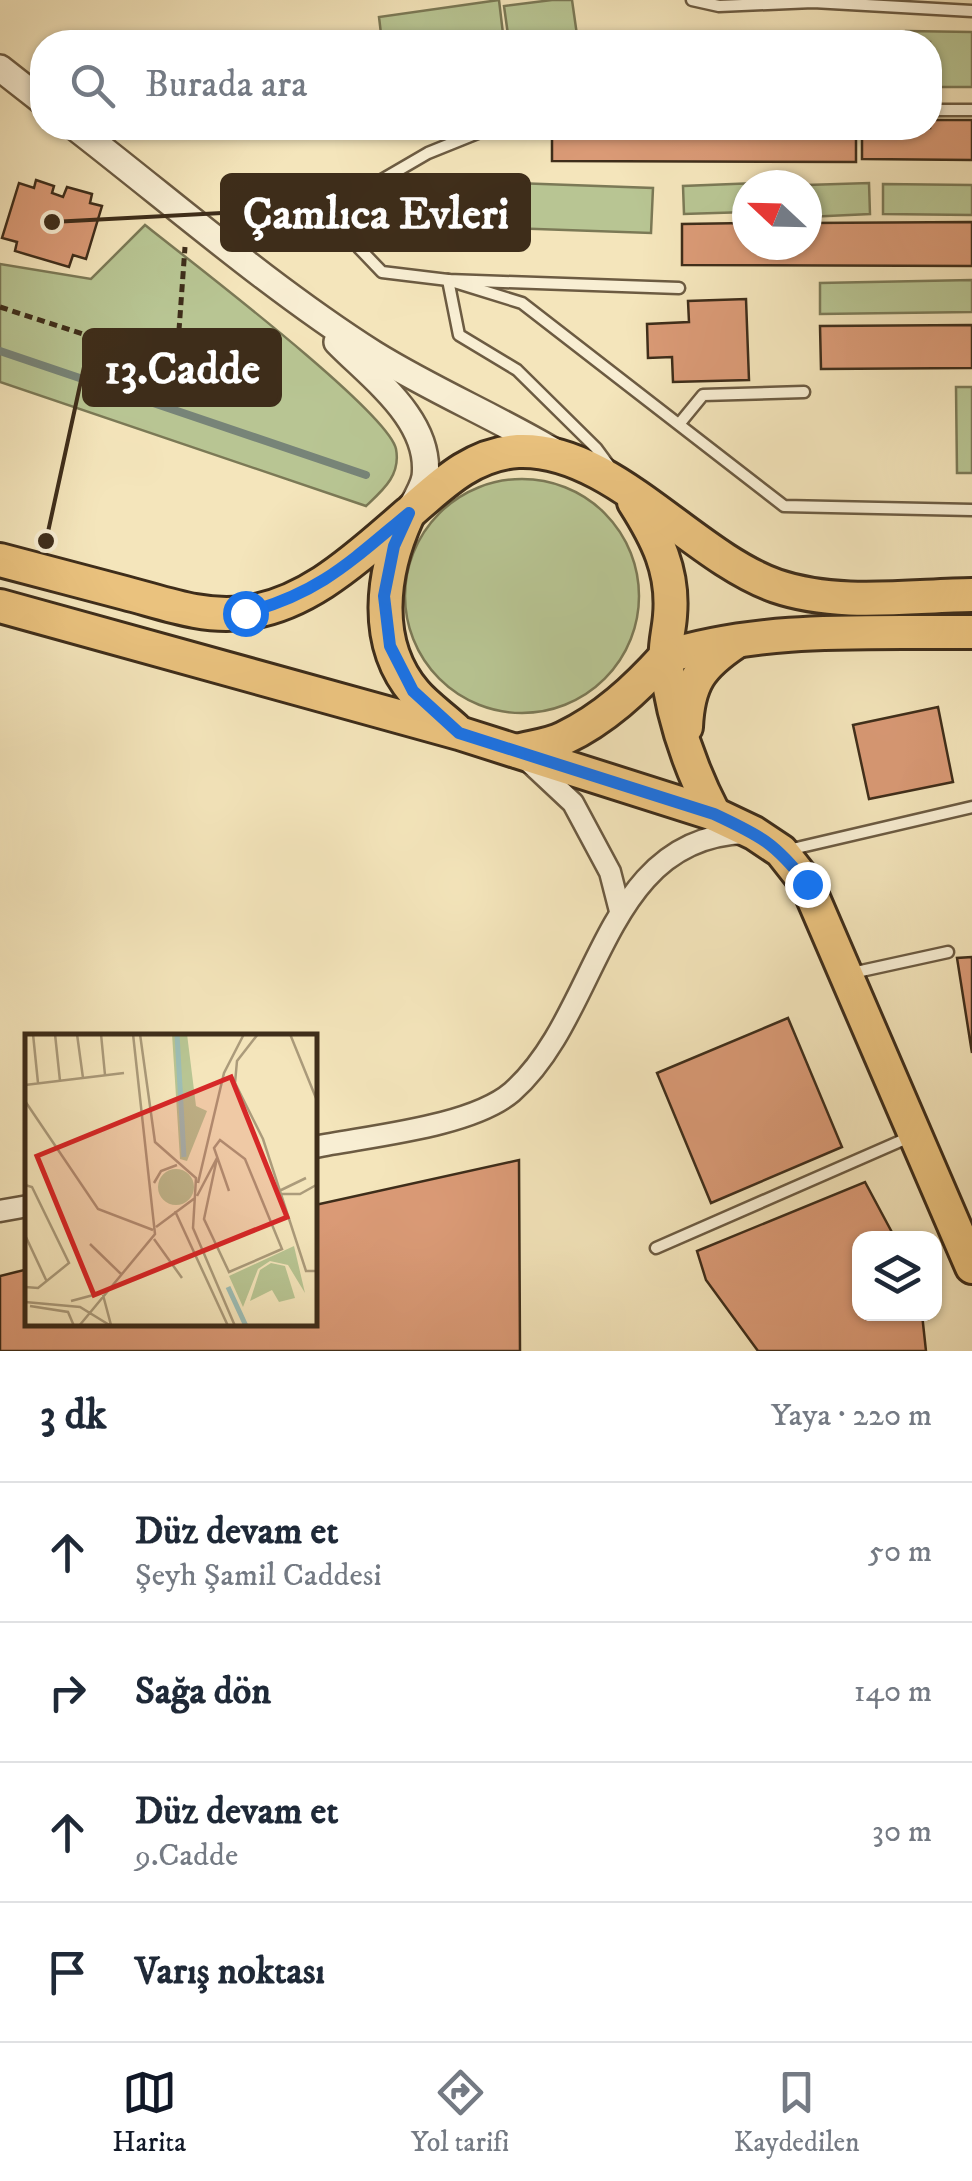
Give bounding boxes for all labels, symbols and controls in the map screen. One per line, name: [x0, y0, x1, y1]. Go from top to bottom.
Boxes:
search box: [30, 30, 942, 140]
icon: search: [65, 58, 120, 113]
text: Burada ara: [145, 61, 307, 109]
north arrow: [732, 170, 822, 260]
callout: Çamlıca Evleri: [222, 175, 529, 250]
text: Çamlıca Evleri: [243, 187, 509, 243]
callout: 13.Cadde: [84, 330, 280, 405]
text: 13.Cadde: [104, 342, 260, 398]
route start: [223, 591, 269, 637]
route end: [785, 862, 831, 908]
inset map: [25, 1034, 318, 1326]
map controls: [852, 1231, 942, 1321]
button: layers: [852, 1231, 942, 1321]
text: 3 dk: [40, 1390, 106, 1442]
text: Yaya · 220 m: [771, 1396, 932, 1436]
text: Düz devam et: [135, 1508, 338, 1556]
icon: ahead: [40, 1525, 95, 1580]
text: 50 m: [868, 1532, 932, 1572]
text: Şeyh Şamil Caddesi: [135, 1556, 382, 1596]
icon: right: [40, 1665, 95, 1720]
text: Sağa dön: [135, 1668, 271, 1716]
text: 140 m: [854, 1672, 932, 1712]
text: Düz devam et: [135, 1788, 338, 1836]
icon: ahead: [40, 1805, 95, 1860]
text: 30 m: [872, 1812, 932, 1852]
text: 9.Cadde: [135, 1836, 238, 1876]
icon: arrive: [40, 1945, 95, 2000]
text: Varış noktası: [135, 1948, 325, 1996]
tab: Harita: [112, 2065, 186, 2160]
tab: Yol tarifi: [411, 2065, 509, 2160]
tab: Kaydedilen: [734, 2065, 860, 2160]

